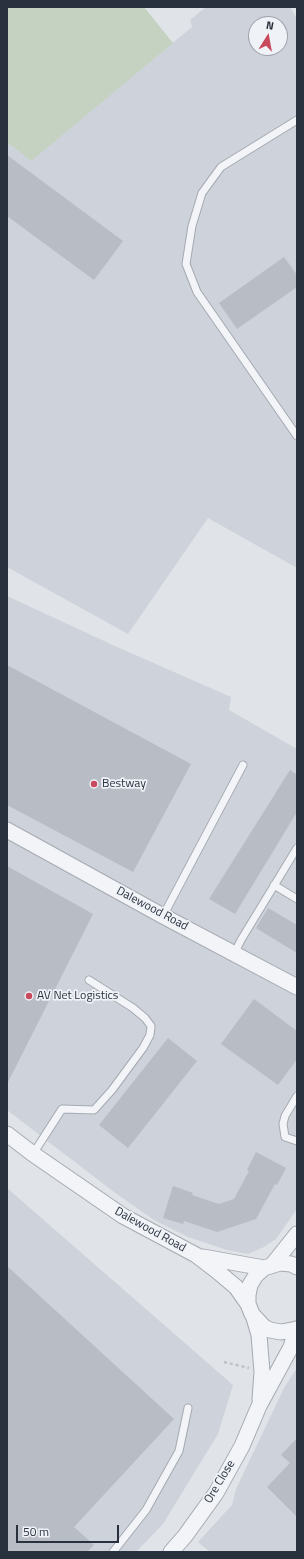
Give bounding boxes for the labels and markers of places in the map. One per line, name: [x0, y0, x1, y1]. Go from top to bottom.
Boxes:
place label: Bestway: [102, 777, 146, 791]
marker: Bestway: [89, 779, 99, 789]
place label: AV Net Logistics: [37, 989, 118, 1003]
marker: AV Net Logistics: [24, 991, 34, 1001]

